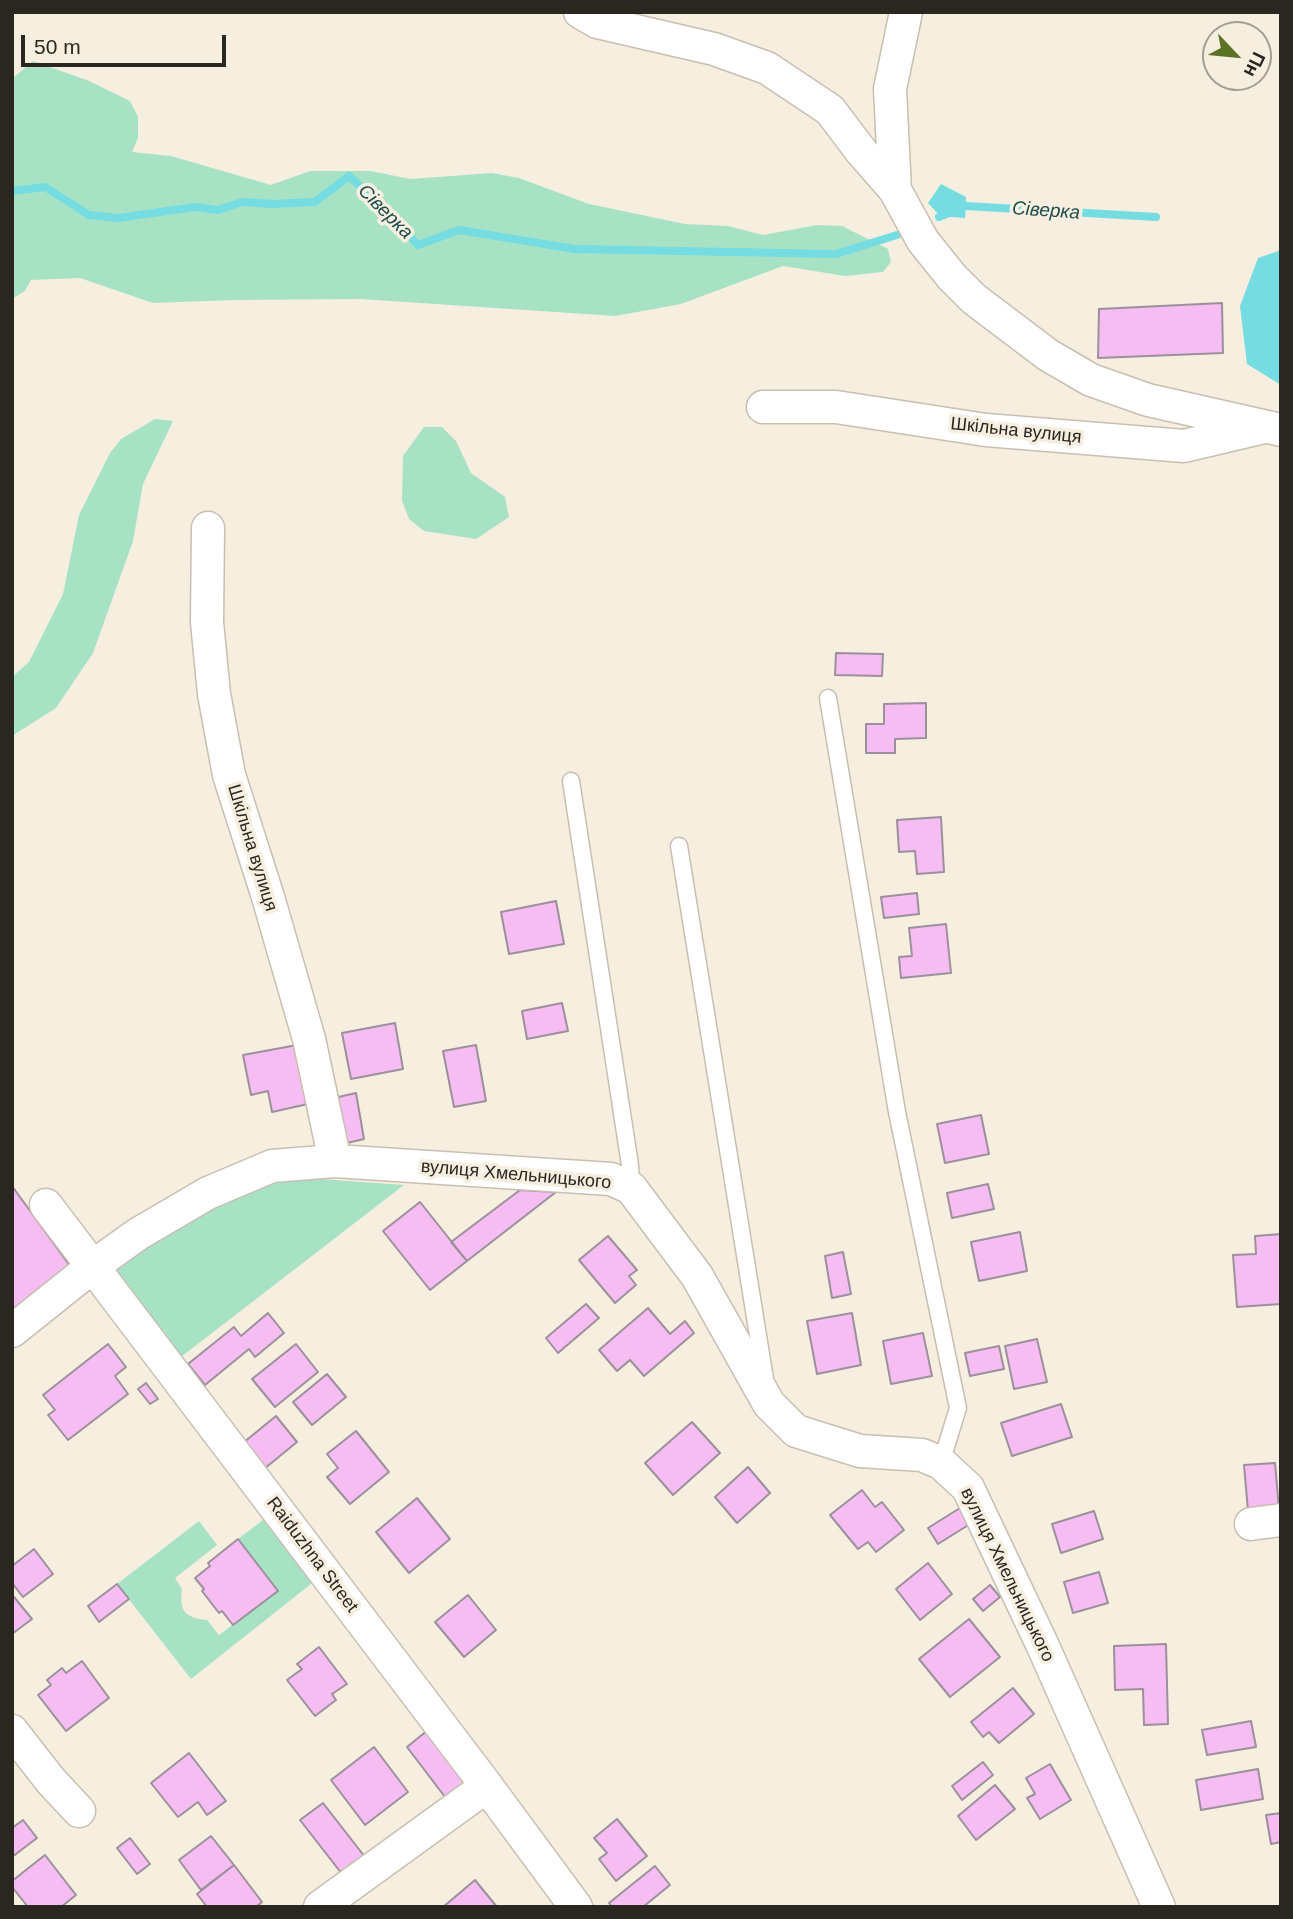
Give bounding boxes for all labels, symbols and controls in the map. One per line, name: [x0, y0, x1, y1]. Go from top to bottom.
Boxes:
scale bar: [24, 21, 229, 65]
north arrow: [1202, 21, 1272, 91]
text: 50 m: [34, 35, 81, 58]
text: Пн: [1240, 49, 1269, 80]
water label: Сіверка: [353, 180, 417, 244]
water label: Сіверка: [1011, 197, 1081, 225]
street label: Шкільна вулиця: [949, 413, 1083, 449]
street label: Шкільна вулиця: [222, 782, 282, 914]
street label: вулиця Хмельницького: [420, 1156, 612, 1194]
street label: вулиця Хмельницького: [955, 1484, 1059, 1666]
street label: Raiduzhna Street: [262, 1493, 362, 1617]

